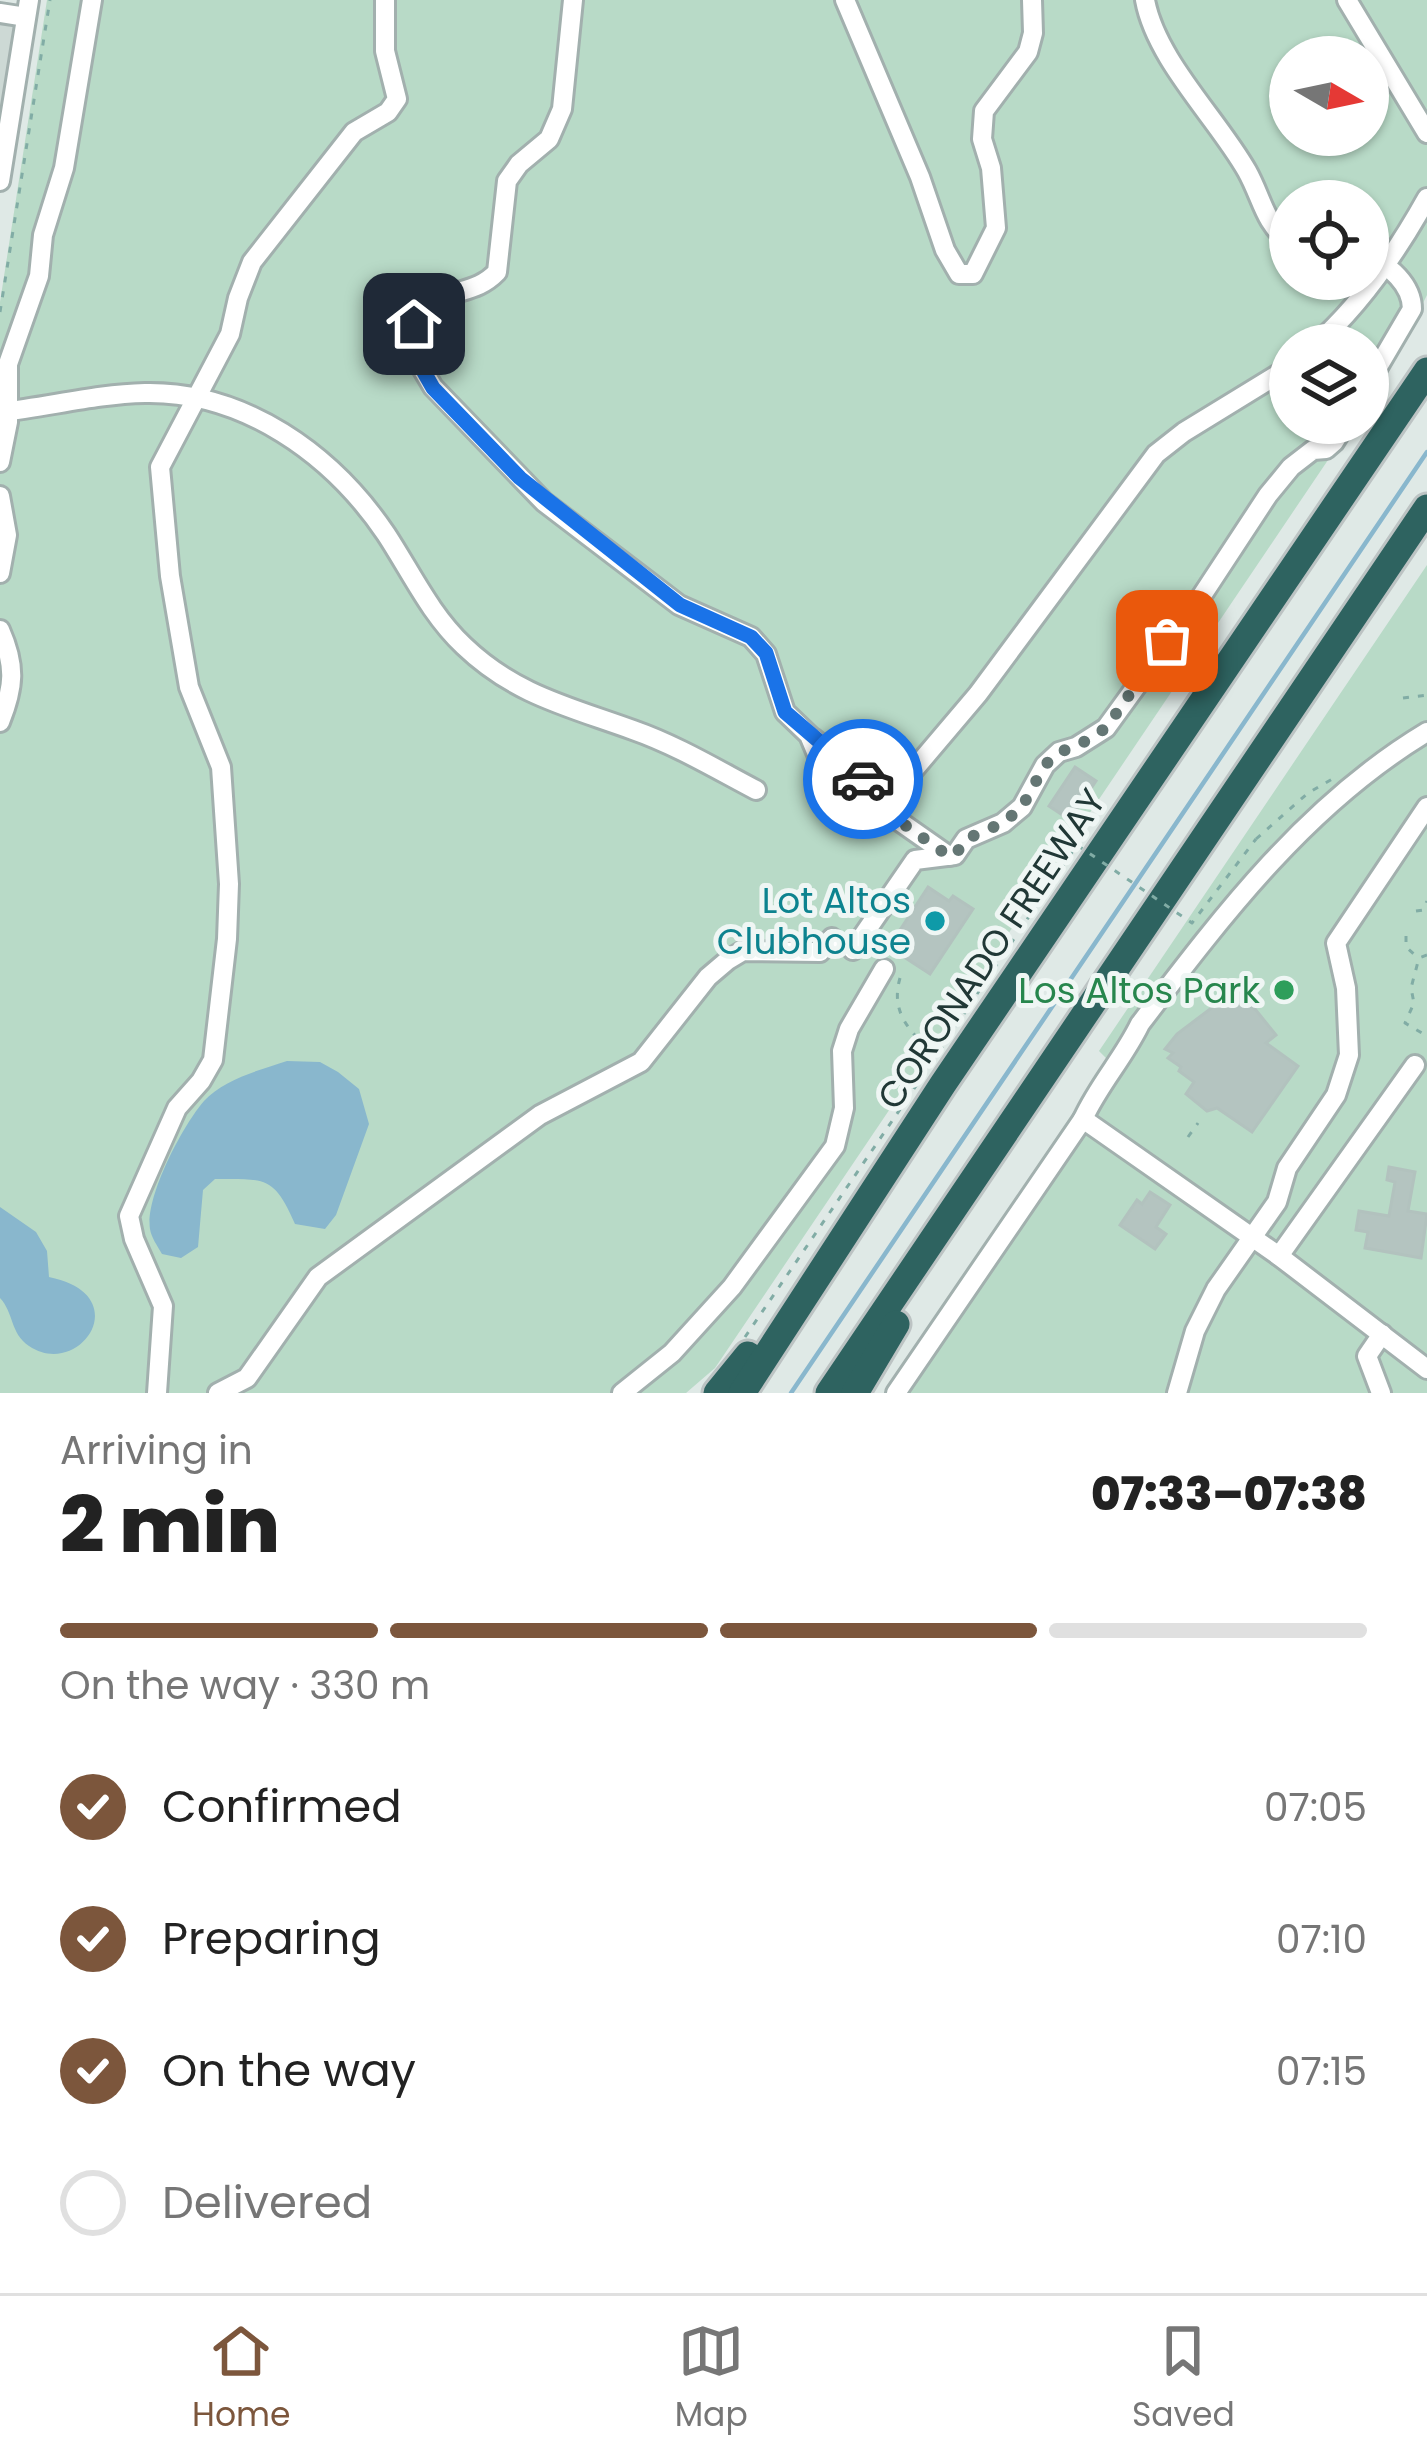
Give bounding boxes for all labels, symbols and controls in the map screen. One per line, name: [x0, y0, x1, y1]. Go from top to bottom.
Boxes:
north arrow: [1269, 36, 1389, 156]
map controls: [1269, 36, 1389, 444]
button: locate: [1269, 180, 1389, 300]
pin: [363, 273, 465, 375]
icon: home: [381, 291, 447, 357]
button: layers: [1269, 324, 1389, 444]
pin: [1116, 590, 1218, 692]
icon: bag: [1134, 608, 1200, 674]
courier: [803, 719, 923, 839]
icon: car: [830, 746, 896, 812]
street label: CORONADO FREEWAY: [865, 779, 1118, 1120]
place label: Lot Altos Clubhouse: [717, 875, 911, 967]
marker: Lot Altos Clubhouse: [922, 908, 948, 934]
place label: Los Altos Park: [1018, 965, 1260, 1016]
marker: Los Altos Park: [1271, 977, 1297, 1003]
text: Arriving in: [60, 1423, 253, 1478]
text: 07:33–07:38: [1091, 1463, 1367, 1526]
text: 2 min: [60, 1470, 280, 1579]
text: On the way · 330 m: [60, 1658, 430, 1713]
icon: check: [60, 1774, 126, 1840]
text: Confirmed: [162, 1775, 402, 1838]
text: 07:05: [1264, 1780, 1367, 1835]
icon: check: [60, 1906, 126, 1972]
text: Preparing: [162, 1907, 381, 1970]
text: 07:10: [1276, 1912, 1367, 1967]
icon: check: [60, 2038, 126, 2104]
text: On the way: [162, 2039, 416, 2102]
text: 07:15: [1276, 2044, 1367, 2099]
text: Delivered: [162, 2171, 372, 2234]
tab: Home: [192, 2318, 291, 2440]
tab: Map: [675, 2318, 748, 2440]
tab: Saved: [1132, 2318, 1235, 2440]

